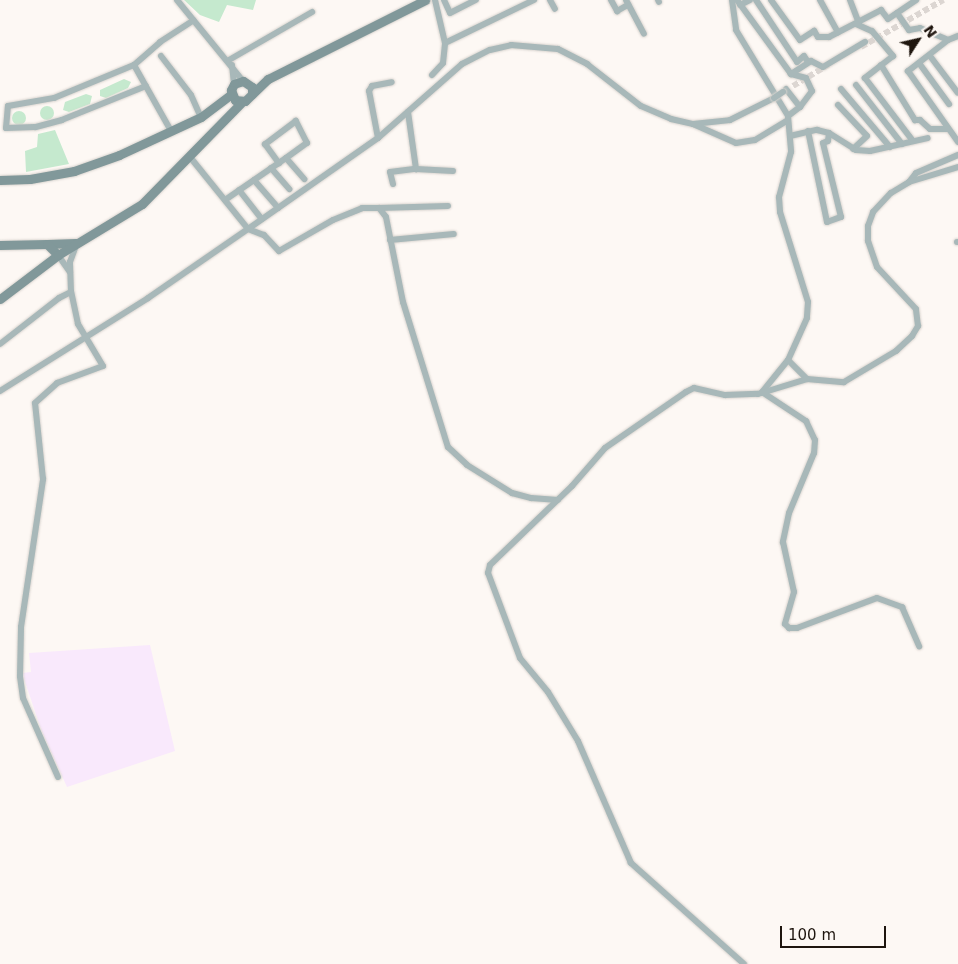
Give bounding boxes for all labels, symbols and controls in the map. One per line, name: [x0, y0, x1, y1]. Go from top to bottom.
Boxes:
north arrow: [893, 15, 943, 65]
text: N: [920, 22, 940, 41]
scale bar: [783, 916, 889, 948]
text: 100 m: [788, 926, 836, 944]

